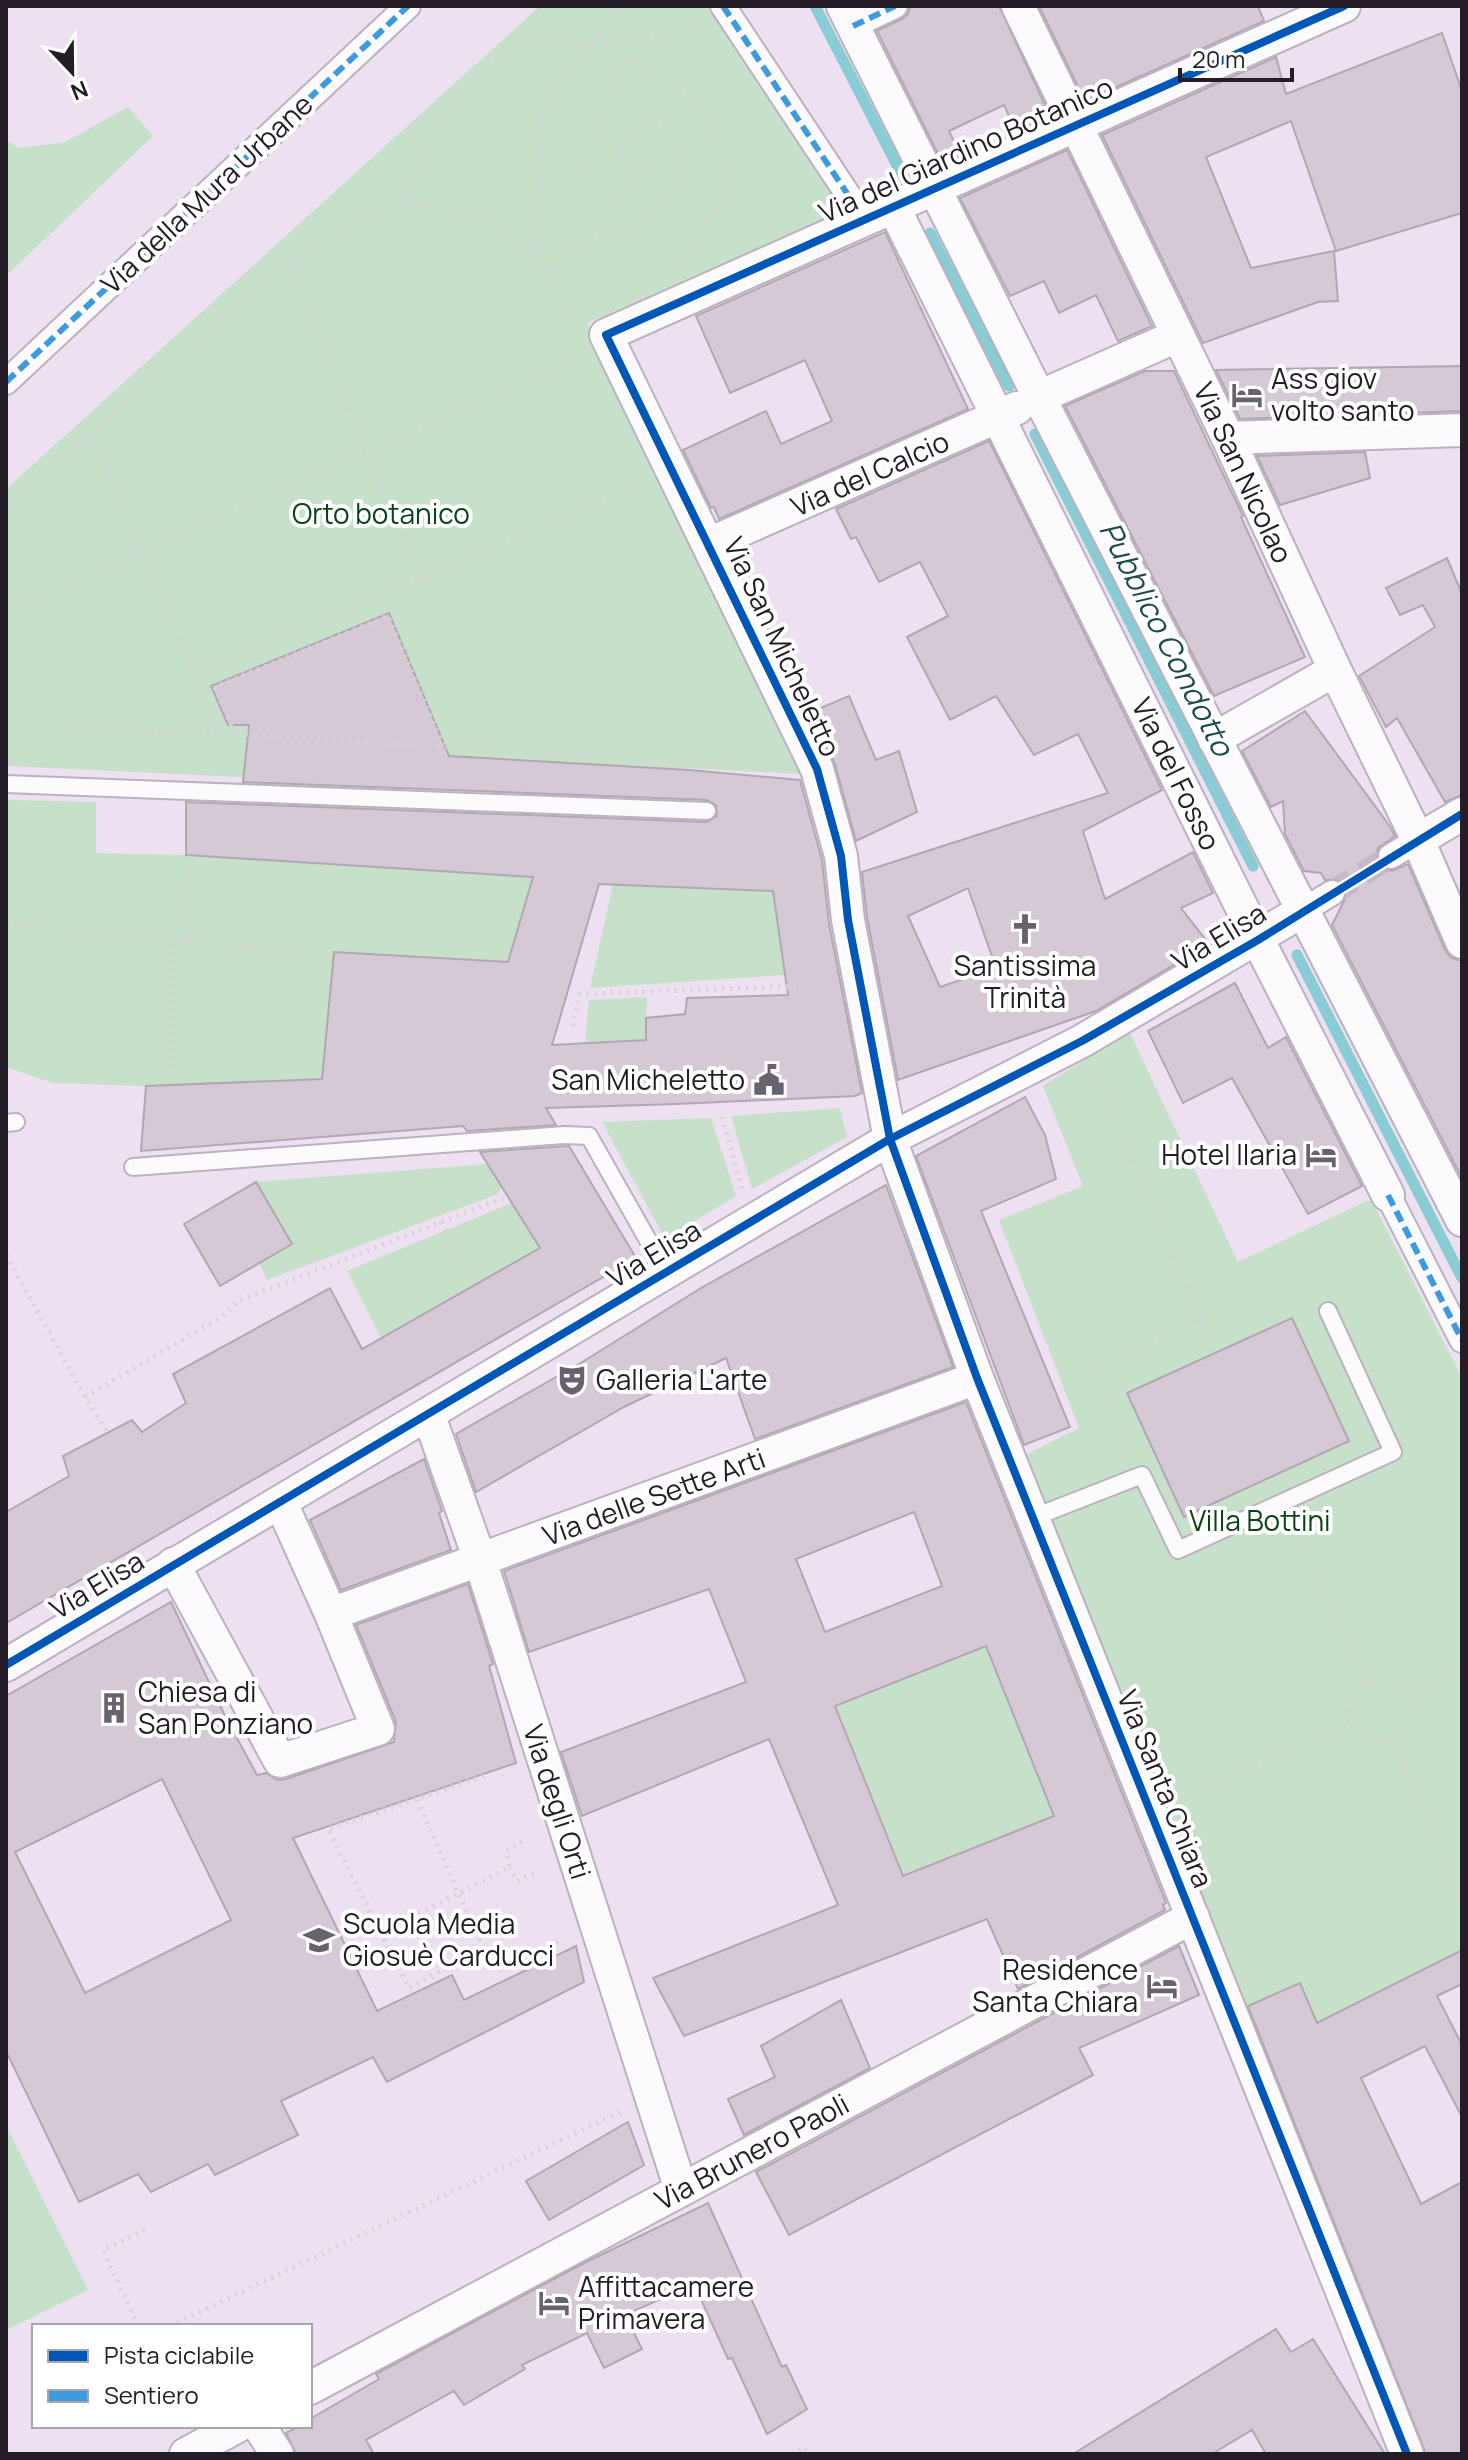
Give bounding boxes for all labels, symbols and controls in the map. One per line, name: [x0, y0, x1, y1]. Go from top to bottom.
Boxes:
north arrow: [32, 32, 112, 112]
scale bar: [1180, 32, 1292, 82]
text: 20 m: [1192, 42, 1245, 75]
street label: Via del Giardino Botanico: [813, 67, 1119, 231]
text: N: [67, 74, 92, 107]
street label: Via della Mura Urbane: [92, 85, 321, 302]
place label: Ass giov volto santo: [1271, 359, 1415, 429]
street label: Via San Nicolao: [1185, 376, 1302, 569]
hotel icon: Ass giov volto santo: [1230, 378, 1264, 412]
street label: Via del Calcio: [784, 421, 955, 525]
park label: Orto botanico: [292, 494, 470, 532]
water label: Pubblico Condotto: [1091, 514, 1245, 764]
street label: Via San Micheletto: [715, 531, 850, 762]
street label: Via del Fosso: [1124, 691, 1230, 856]
street label: Via Elisa: [1164, 893, 1273, 979]
church icon: Santissima Trinità: [1008, 912, 1042, 946]
place label: Santissima Trinità: [954, 946, 1096, 1016]
place label: San Micheletto: [551, 1060, 745, 1098]
public building icon: San Micheletto: [752, 1063, 786, 1097]
place label: Hotel Ilaria: [1161, 1135, 1297, 1173]
hotel icon: Hotel Ilaria: [1304, 1138, 1338, 1172]
street label: Via Elisa: [599, 1210, 708, 1296]
place label: Galleria L'arte: [596, 1360, 767, 1398]
theatre icon: Galleria L'arte: [555, 1363, 589, 1397]
street label: Via delle Sette Arti: [537, 1438, 770, 1554]
park label: Villa Bottini: [1189, 1501, 1331, 1539]
street label: Via Elisa: [42, 1541, 151, 1627]
place label: Chiesa di San Ponziano: [138, 1672, 313, 1742]
street label: Via Santa Chiara: [1109, 1684, 1223, 1893]
building icon: Chiesa di San Ponziano: [97, 1691, 131, 1725]
street label: Via degli Orti: [515, 1720, 601, 1884]
place label: Scuola Media Giosuè Carducci: [343, 1904, 554, 1974]
school or university icon: Scuola Media Giosuè Carducci: [302, 1923, 336, 1957]
place label: Residence Santa Chiara: [972, 1950, 1138, 2020]
hotel icon: Residence Santa Chiara: [1145, 1969, 1179, 2003]
street label: Via Brunero Paoli: [648, 2084, 855, 2218]
place label: Affittacamere Primavera: [578, 2267, 754, 2337]
hotel icon: Affittacamere Primavera: [537, 2286, 571, 2320]
legend: [32, 2324, 312, 2428]
text: Pista ciclabile: [104, 2338, 254, 2371]
text: Sentiero: [104, 2378, 199, 2411]

